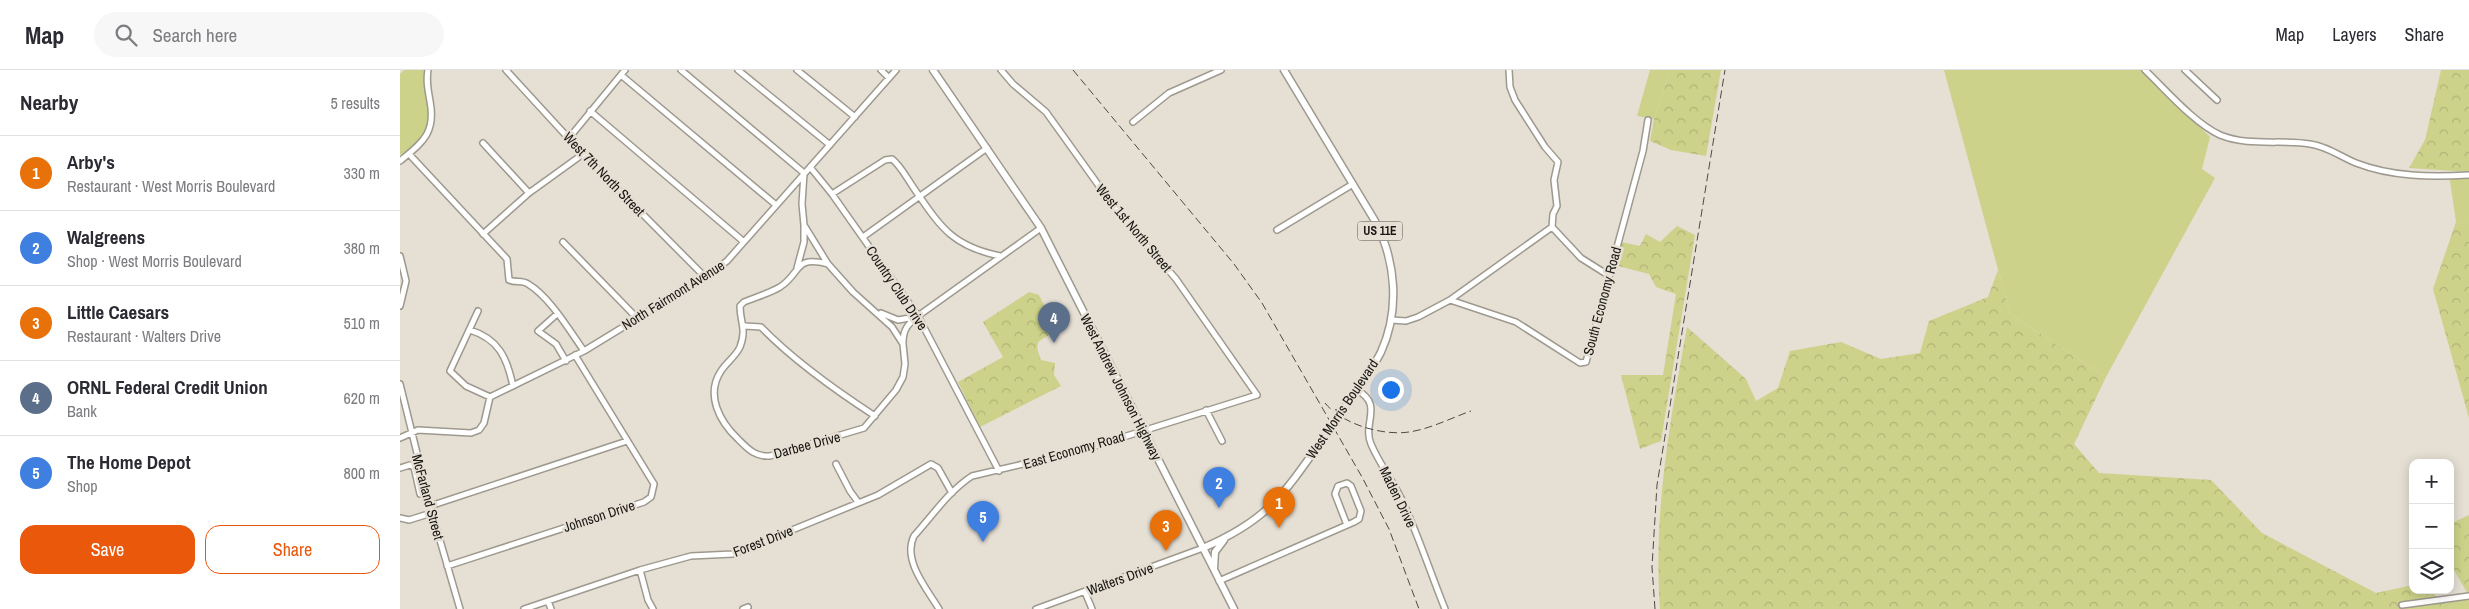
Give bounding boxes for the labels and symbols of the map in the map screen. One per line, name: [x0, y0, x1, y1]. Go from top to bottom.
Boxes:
street label: West 7th North Street: [559, 128, 649, 220]
street label: West 1st North Street: [1092, 180, 1176, 276]
road number: US 11E: [1358, 222, 1402, 240]
street label: Country Club Drive: [862, 243, 932, 333]
street label: South Economy Road: [1579, 245, 1625, 357]
street label: North Fairmont Avenue: [618, 256, 728, 334]
pin: 4: [1038, 302, 1070, 343]
street label: West Andrew Johnson Highway: [1076, 311, 1166, 463]
street label: West Morris Boulevard: [1302, 356, 1382, 462]
your location: [1378, 377, 1404, 403]
street label: Darbee Drive: [772, 427, 842, 463]
street label: East Economy Road: [1021, 427, 1127, 473]
street label: McFarland Street: [408, 452, 448, 542]
street label: Maden Drive: [1376, 464, 1420, 530]
pin: 2: [1203, 467, 1235, 508]
pin: 1: [1263, 487, 1295, 528]
street label: Johnson Drive: [561, 496, 637, 536]
pin: 5: [967, 501, 999, 542]
pin: 3: [1150, 510, 1182, 551]
street label: Forest Drive: [731, 521, 795, 561]
street label: Walters Drive: [1084, 559, 1156, 599]

